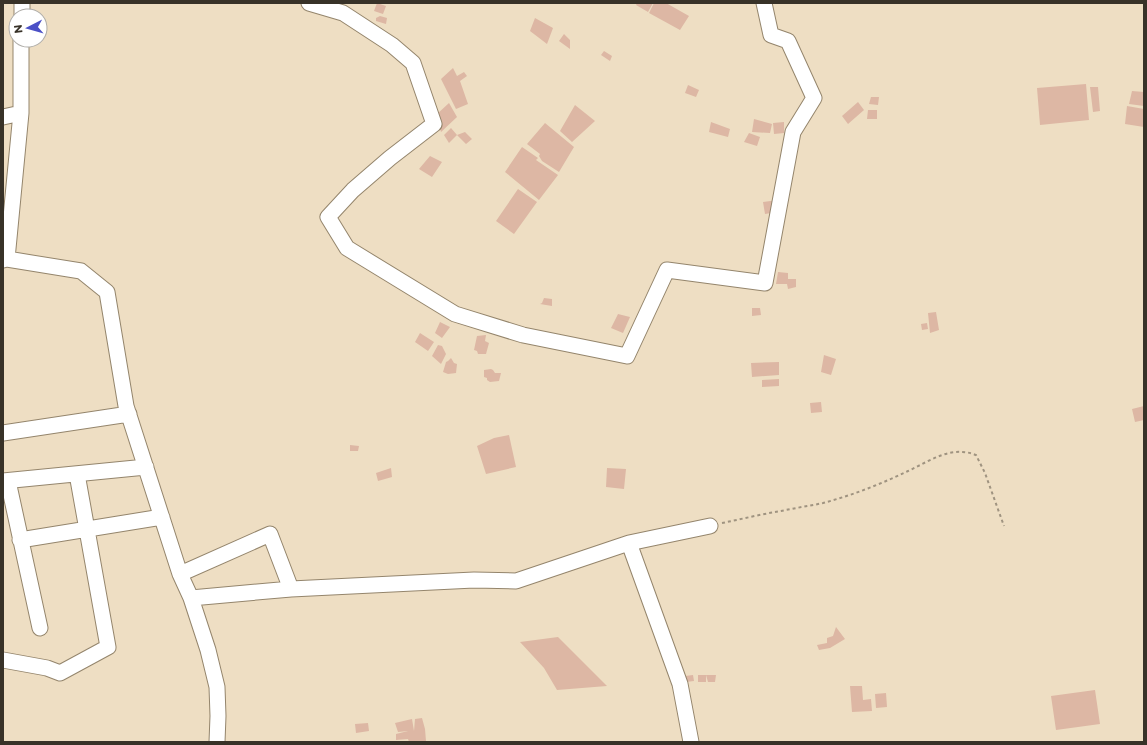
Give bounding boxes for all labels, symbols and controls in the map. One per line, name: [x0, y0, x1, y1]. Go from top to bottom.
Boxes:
north arrow: [8, 8, 48, 48]
text: N: [11, 24, 25, 34]

